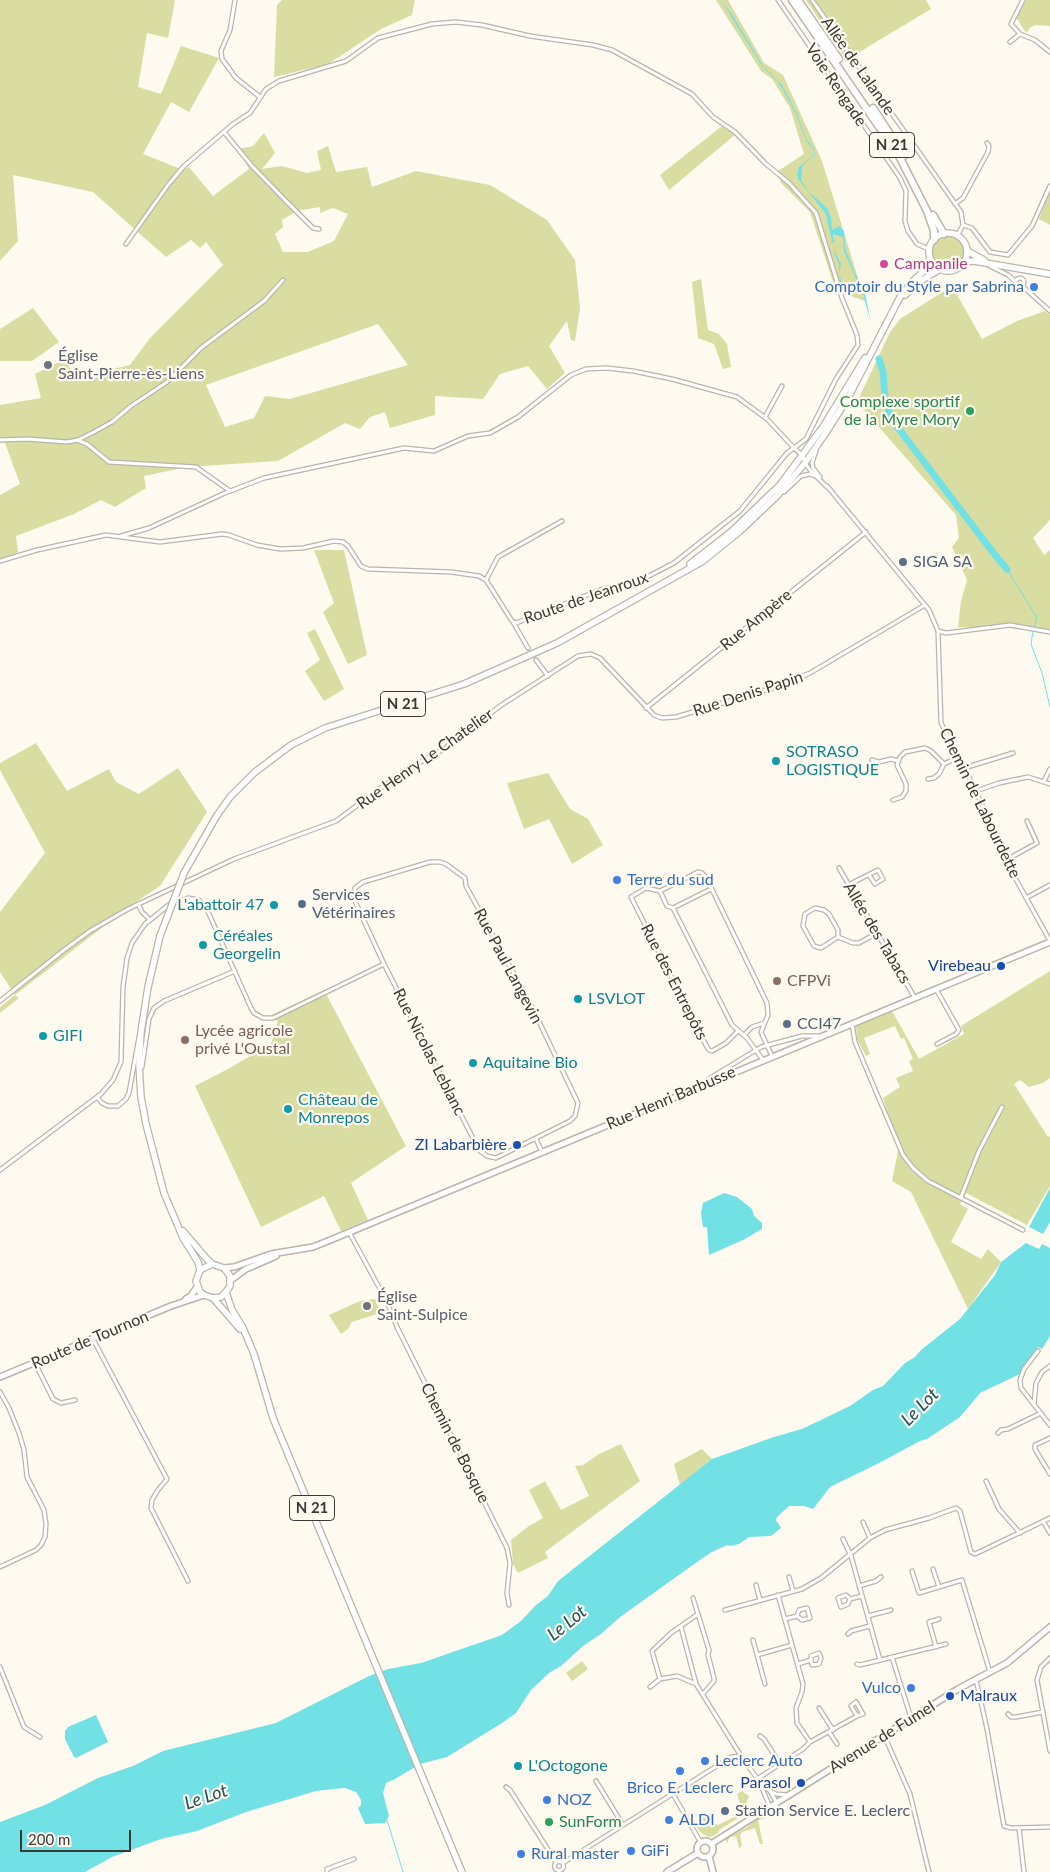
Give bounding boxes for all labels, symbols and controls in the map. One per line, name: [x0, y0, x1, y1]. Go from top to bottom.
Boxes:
street label: Allée de Lalande: [817, 13, 899, 119]
street label: Voie Rengade: [801, 40, 871, 130]
road number: N 21: [870, 132, 914, 158]
place label: Campanile: [894, 254, 968, 274]
marker: Campanile: [878, 258, 890, 270]
place label: Comptoir du Style par Sabrina: [814, 277, 1024, 297]
marker: Comptoir du Style par Sabrina: [1028, 281, 1040, 293]
place label: Église Saint-Pierre-ès-Liens: [58, 346, 204, 384]
marker: Église Saint-Pierre-ès-Liens: [42, 359, 54, 371]
place label: Complexe sportif de la Myre Mory: [840, 392, 960, 430]
marker: Complexe sportif de la Myre Mory: [964, 405, 976, 417]
place label: SIGA SA: [913, 552, 972, 572]
marker: SIGA SA: [897, 556, 909, 568]
street label: Route de Jeanroux: [521, 568, 651, 628]
street label: Rue Ampère: [716, 585, 796, 655]
street label: Rue Denis Papin: [691, 667, 805, 721]
road number: N 21: [380, 692, 426, 716]
street label: Rue Henry Le Chatelier: [353, 705, 497, 813]
street label: Chemin de Labourdette: [935, 725, 1025, 881]
place label: SOTRASO LOGISTIQUE: [786, 742, 879, 780]
marker: SOTRASO LOGISTIQUE: [770, 755, 782, 767]
place label: Terre du sud: [627, 870, 714, 890]
marker: Terre du sud: [611, 874, 623, 886]
street label: Allée des Tabacs: [839, 879, 915, 987]
place label: Services Vétérinaires: [312, 885, 395, 923]
place label: L'abattoir 47: [177, 895, 264, 915]
marker: Services Vétérinaires: [296, 898, 308, 910]
marker: L'abattoir 47: [268, 899, 280, 911]
street label: Rue Paul Langevin: [470, 905, 546, 1027]
street label: Rue des Entrepôts: [636, 921, 712, 1043]
place label: Céréales Georgelin: [213, 926, 281, 964]
marker: Céréales Georgelin: [197, 939, 209, 951]
place label: Virebeau: [928, 956, 991, 976]
marker: Virebeau: [995, 960, 1007, 972]
place label: CFPVi: [787, 971, 831, 991]
marker: CFPVi: [771, 975, 783, 987]
street label: Rue Nicolas Leblanc: [389, 985, 469, 1119]
place label: LSVLOT: [588, 989, 645, 1009]
marker: LSVLOT: [572, 993, 584, 1005]
place label: CCI47: [797, 1014, 841, 1034]
marker: CCI47: [781, 1018, 793, 1030]
place label: Lycée agricole privé L'Oustal: [195, 1021, 293, 1059]
place label: GIFI: [53, 1026, 83, 1046]
marker: GIFI: [37, 1030, 49, 1042]
marker: Lycée agricole privé L'Oustal: [179, 1034, 191, 1046]
place label: Aquitaine Bio: [483, 1053, 577, 1073]
marker: Aquitaine Bio: [467, 1057, 479, 1069]
street label: Rue Henri Barbusse: [604, 1062, 738, 1134]
place label: Château de Monrepos: [298, 1090, 378, 1128]
marker: Château de Monrepos: [282, 1103, 294, 1115]
place label: ZI Labarbière: [415, 1135, 507, 1155]
marker: ZI Labarbière: [511, 1139, 523, 1151]
place label: Église Saint-Sulpice: [377, 1287, 468, 1325]
marker: Église Saint-Sulpice: [361, 1300, 373, 1312]
street label: Route de Tournon: [28, 1307, 152, 1373]
street label: Chemin de Bosque: [416, 1380, 494, 1506]
water label: Le Lot: [897, 1384, 943, 1430]
road number: N 21: [290, 1496, 334, 1520]
water label: Le Lot: [543, 1601, 591, 1645]
place label: Vulco: [862, 1678, 901, 1698]
marker: Vulco: [905, 1682, 917, 1694]
place label: Malraux: [960, 1686, 1017, 1706]
marker: Malraux: [944, 1690, 956, 1702]
street label: Avenue de Fumel: [825, 1697, 939, 1777]
place label: Leclerc Auto: [715, 1751, 802, 1771]
marker: Leclerc Auto: [699, 1755, 711, 1767]
place label: L'Octogone: [528, 1756, 608, 1776]
marker: L'Octogone: [512, 1760, 524, 1772]
marker: Brico E. Leclerc: [674, 1765, 686, 1777]
place label: Parasol: [740, 1773, 791, 1793]
marker: Parasol: [795, 1777, 807, 1789]
place label: Brico E. Leclerc: [627, 1778, 733, 1798]
water label: Le Lot: [182, 1780, 230, 1814]
place label: NOZ: [557, 1790, 591, 1810]
marker: NOZ: [541, 1794, 553, 1806]
place label: Station Service E. Leclerc: [735, 1801, 910, 1821]
marker: Station Service E. Leclerc: [719, 1805, 731, 1817]
place label: ALDI: [679, 1810, 715, 1830]
place label: SunForm: [559, 1812, 622, 1832]
marker: ALDI: [663, 1814, 675, 1826]
marker: SunForm: [543, 1816, 555, 1828]
scale bar: [22, 1820, 134, 1852]
text: 200 m: [28, 1830, 70, 1848]
place label: GiFi: [641, 1841, 669, 1861]
place label: Rural master: [531, 1844, 619, 1864]
marker: GiFi: [625, 1845, 637, 1857]
marker: Rural master: [515, 1848, 527, 1860]

